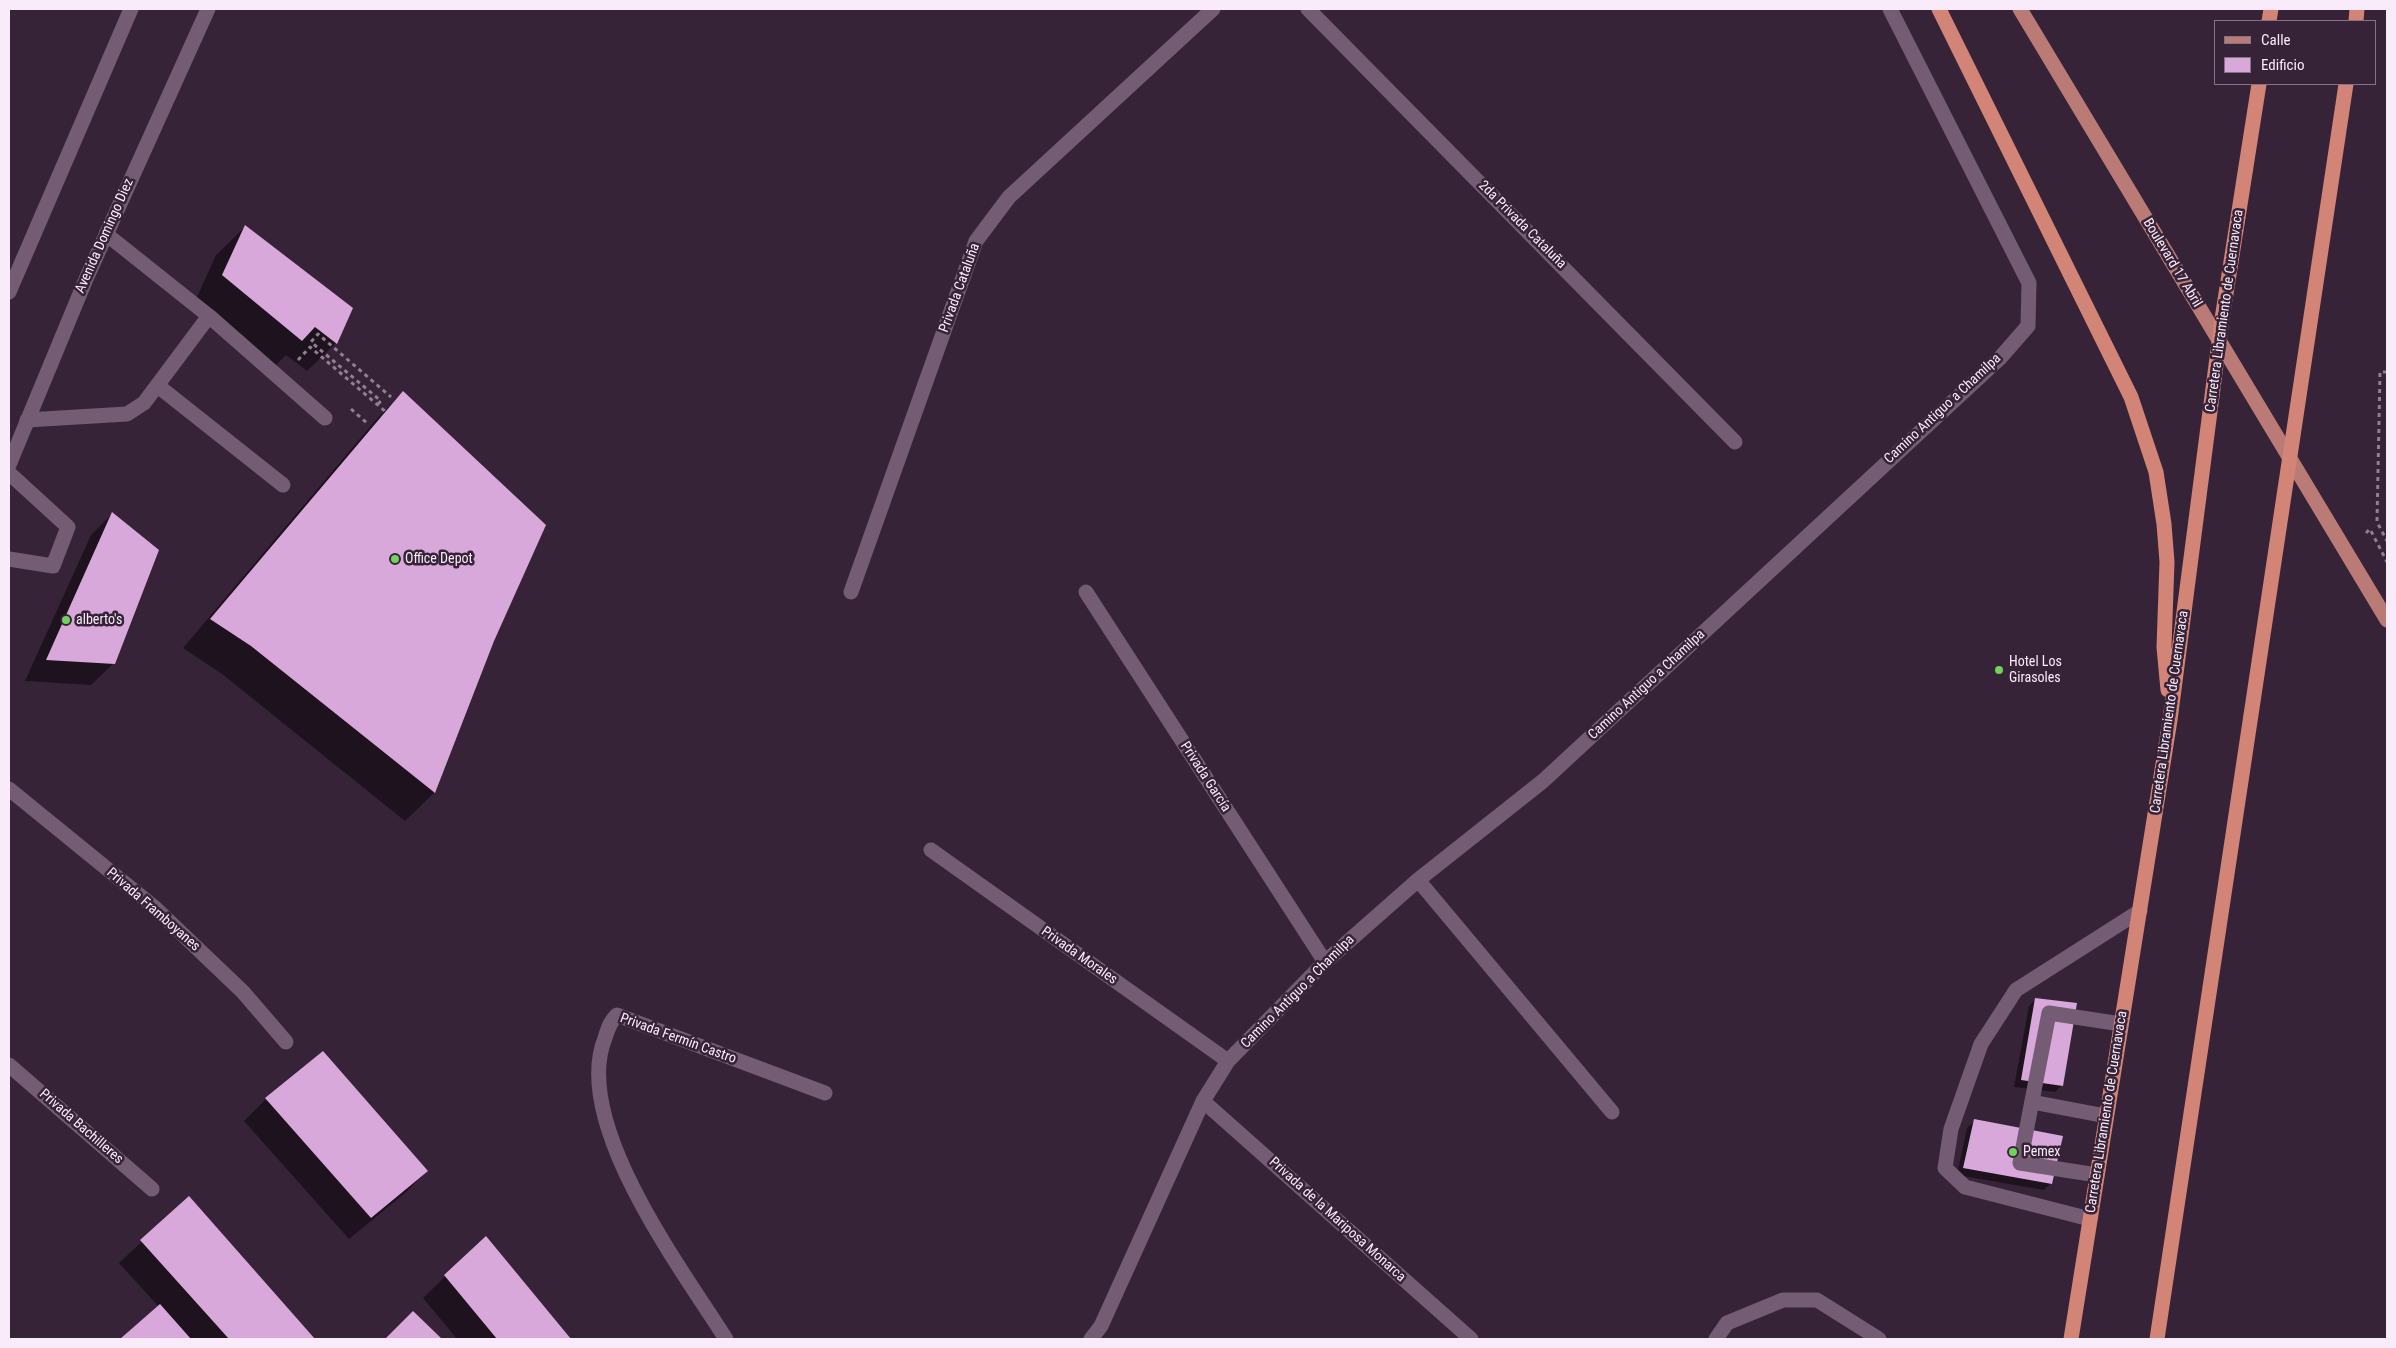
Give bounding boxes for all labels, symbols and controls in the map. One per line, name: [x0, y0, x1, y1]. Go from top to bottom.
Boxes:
legend: [2214, 20, 2376, 85]
text: Calle: [2261, 31, 2291, 49]
text: Edificio: [2261, 56, 2304, 74]
street label: Avenida Domingo Diez: [72, 176, 138, 296]
street label: 2da Privada Cataluña: [1475, 178, 1569, 272]
street label: Carretera Libramiento de Cuernavaca: [2202, 209, 2248, 413]
street label: Boulevard 17 Abril: [2139, 216, 2205, 310]
street label: Privada Cataluña: [936, 241, 984, 335]
street label: Camino Antiguo a Chamilpa: [1881, 351, 2005, 467]
place label: Office Depot: [405, 551, 473, 567]
marker: Office Depot: [389, 553, 401, 565]
street label: Carretera Libramiento de Cuernavaca: [2147, 610, 2193, 814]
place label: alberto's: [76, 612, 122, 628]
marker: alberto's: [60, 614, 72, 626]
street label: Camino Antiguo a Chamilpa: [1585, 627, 1709, 743]
place label: Hotel Los Girasoles: [2009, 654, 2062, 686]
marker: Hotel Los Girasoles: [1993, 664, 2005, 676]
street label: Privada García: [1176, 739, 1234, 815]
street label: Privada Framboyanes: [103, 865, 203, 955]
street label: Privada Morales: [1038, 924, 1120, 988]
street label: Camino Antiguo a Chamilpa: [1238, 932, 1358, 1052]
street label: Privada Fermín Castro: [618, 1010, 738, 1068]
street label: Carretera Libramiento de Cuernavaca: [2083, 1010, 2131, 1214]
street label: Privada Bachilleres: [36, 1086, 126, 1168]
place label: Pemex: [2023, 1144, 2060, 1160]
marker: Pemex: [2007, 1146, 2019, 1158]
street label: Privada de la Mariposa Monarca: [1265, 1154, 1409, 1286]

